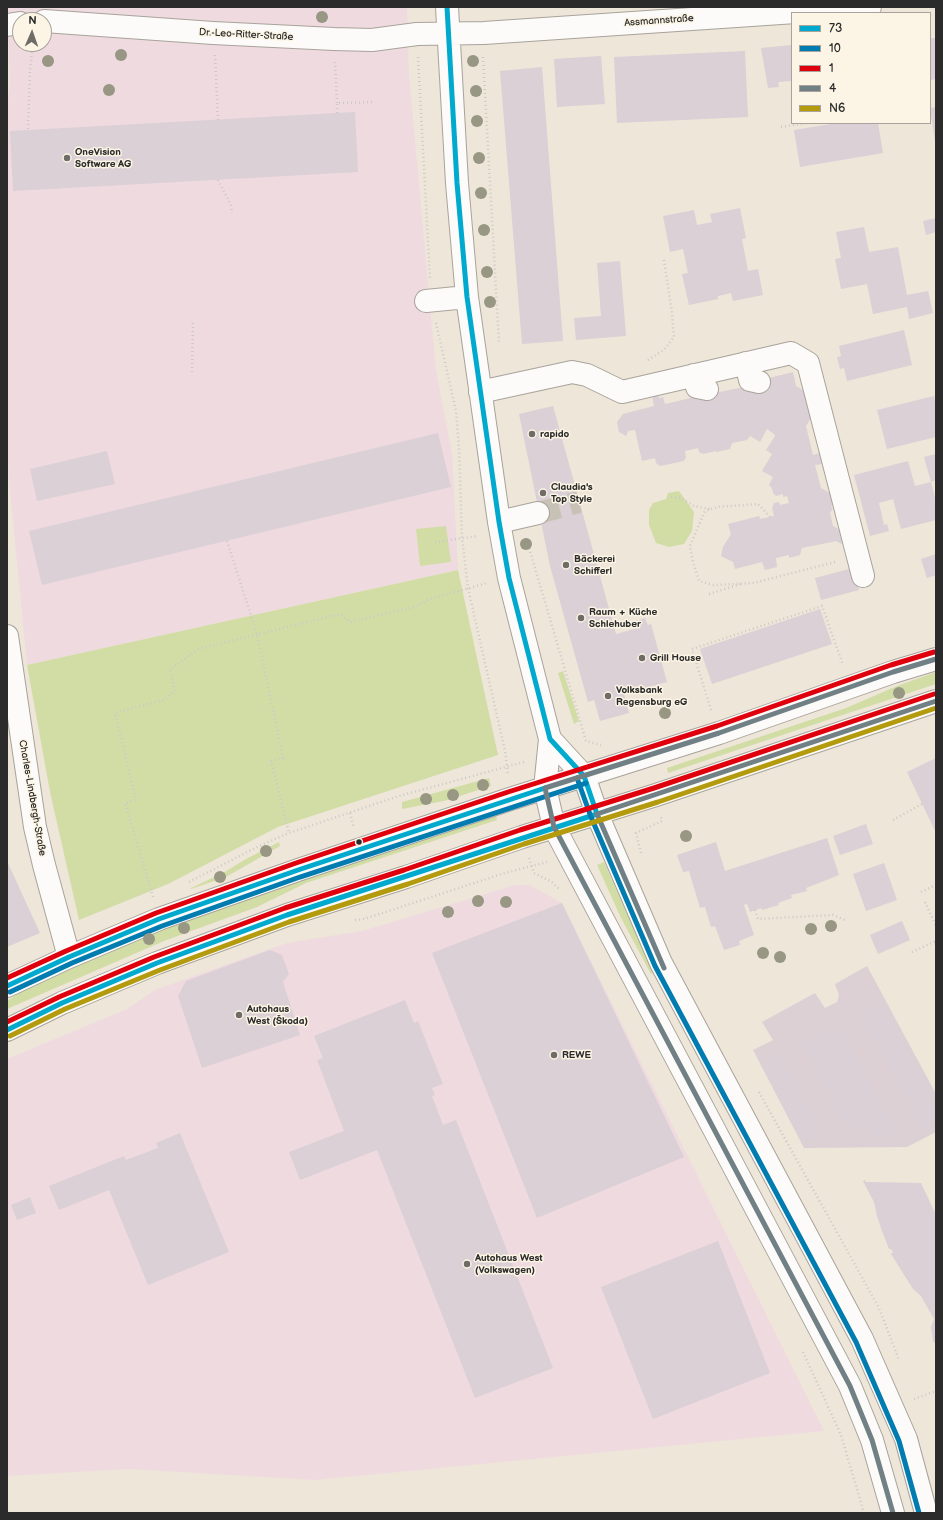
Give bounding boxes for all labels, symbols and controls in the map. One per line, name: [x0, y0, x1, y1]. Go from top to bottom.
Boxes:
north arrow: [12, 12, 52, 52]
legend: [791, 12, 931, 124]
street label: Assmannstraße: [624, 13, 694, 29]
text: N: [28, 14, 37, 27]
text: 73: [829, 21, 842, 36]
street label: Dr.-Leo-Ritter-Straße: [198, 27, 294, 43]
text: 10: [829, 41, 841, 56]
text: 1: [829, 61, 834, 76]
text: 4: [829, 81, 836, 96]
text: N6: [829, 101, 845, 116]
place label: OneVision Software AG: [75, 146, 131, 170]
marker: OneVision Software AG: [62, 153, 72, 163]
place label: rapido: [540, 428, 569, 440]
marker: rapido: [527, 429, 537, 439]
place label: Claudia's Top Style: [551, 481, 593, 504]
marker: Claudia's Top Style: [538, 488, 548, 498]
place label: Bäckerei Schifferl: [574, 553, 615, 576]
marker: Bäckerei Schifferl: [561, 560, 571, 570]
place label: Raum + Küche Schlehuber: [589, 606, 657, 630]
marker: Raum + Küche Schlehuber: [576, 613, 586, 623]
place label: Grill House: [650, 652, 701, 664]
marker: Grill House: [637, 653, 647, 663]
place label: Volksbank Regensburg eG: [616, 684, 687, 708]
marker: Volksbank Regensburg eG: [603, 691, 613, 701]
street label: Charles-Lindbergh-Straße: [16, 739, 48, 857]
unlabelled marker: [354, 837, 364, 847]
place label: Autohaus West (Škoda): [247, 1003, 308, 1026]
marker: Autohaus West (Škoda): [234, 1010, 244, 1020]
place label: REWE: [562, 1049, 591, 1061]
marker: REWE: [549, 1050, 559, 1060]
place label: Autohaus West (Volkswagen): [475, 1252, 543, 1276]
marker: Autohaus West (Volkswagen): [462, 1259, 472, 1269]

